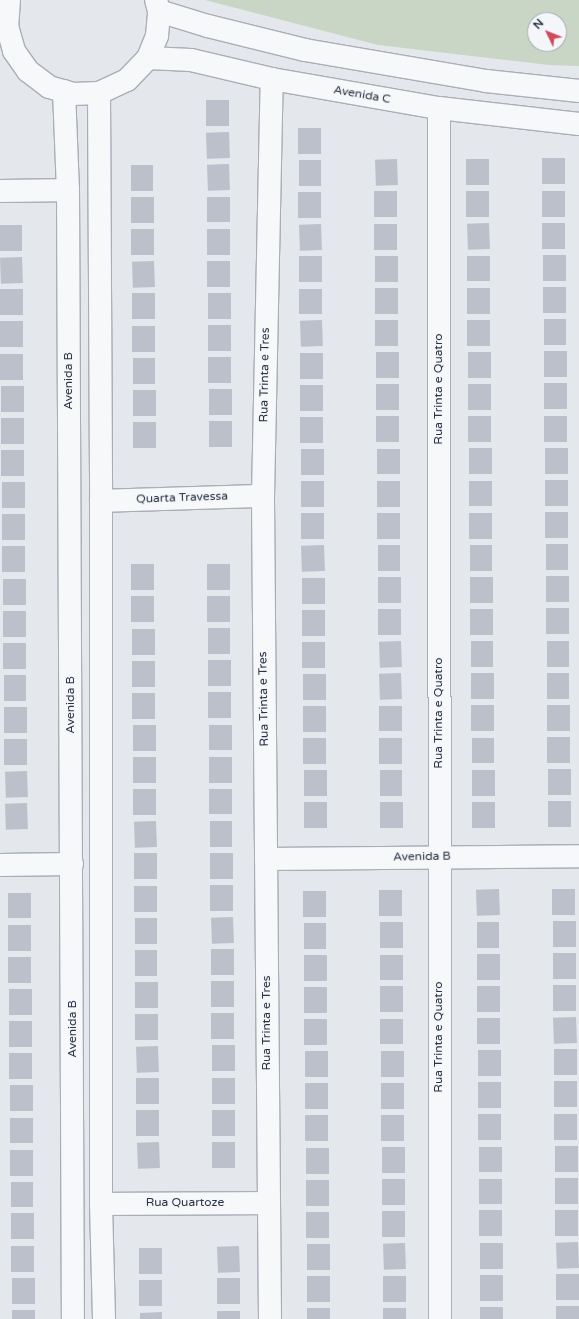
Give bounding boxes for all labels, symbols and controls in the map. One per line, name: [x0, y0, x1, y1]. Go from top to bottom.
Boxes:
north arrow: [527, 12, 567, 52]
text: N: [531, 16, 546, 32]
street label: Avenida C: [332, 83, 392, 107]
street label: Rua Trinta e Tres: [257, 327, 273, 423]
street label: Rua Trinta e Quatro: [432, 333, 446, 445]
street label: Avenida B: [62, 352, 76, 410]
street label: Quarta Travessa: [136, 489, 228, 507]
street label: Rua Trinta e Tres: [256, 651, 272, 747]
street label: Rua Trinta e Quatro: [432, 657, 446, 769]
street label: Avenida B: [64, 676, 78, 734]
street label: Avenida B: [393, 849, 451, 865]
street label: Rua Trinta e Tres: [260, 976, 274, 1070]
street label: Rua Trinta e Quatro: [432, 981, 446, 1093]
street label: Avenida B: [66, 1000, 80, 1058]
street label: Rua Quartoze: [146, 1196, 224, 1210]

